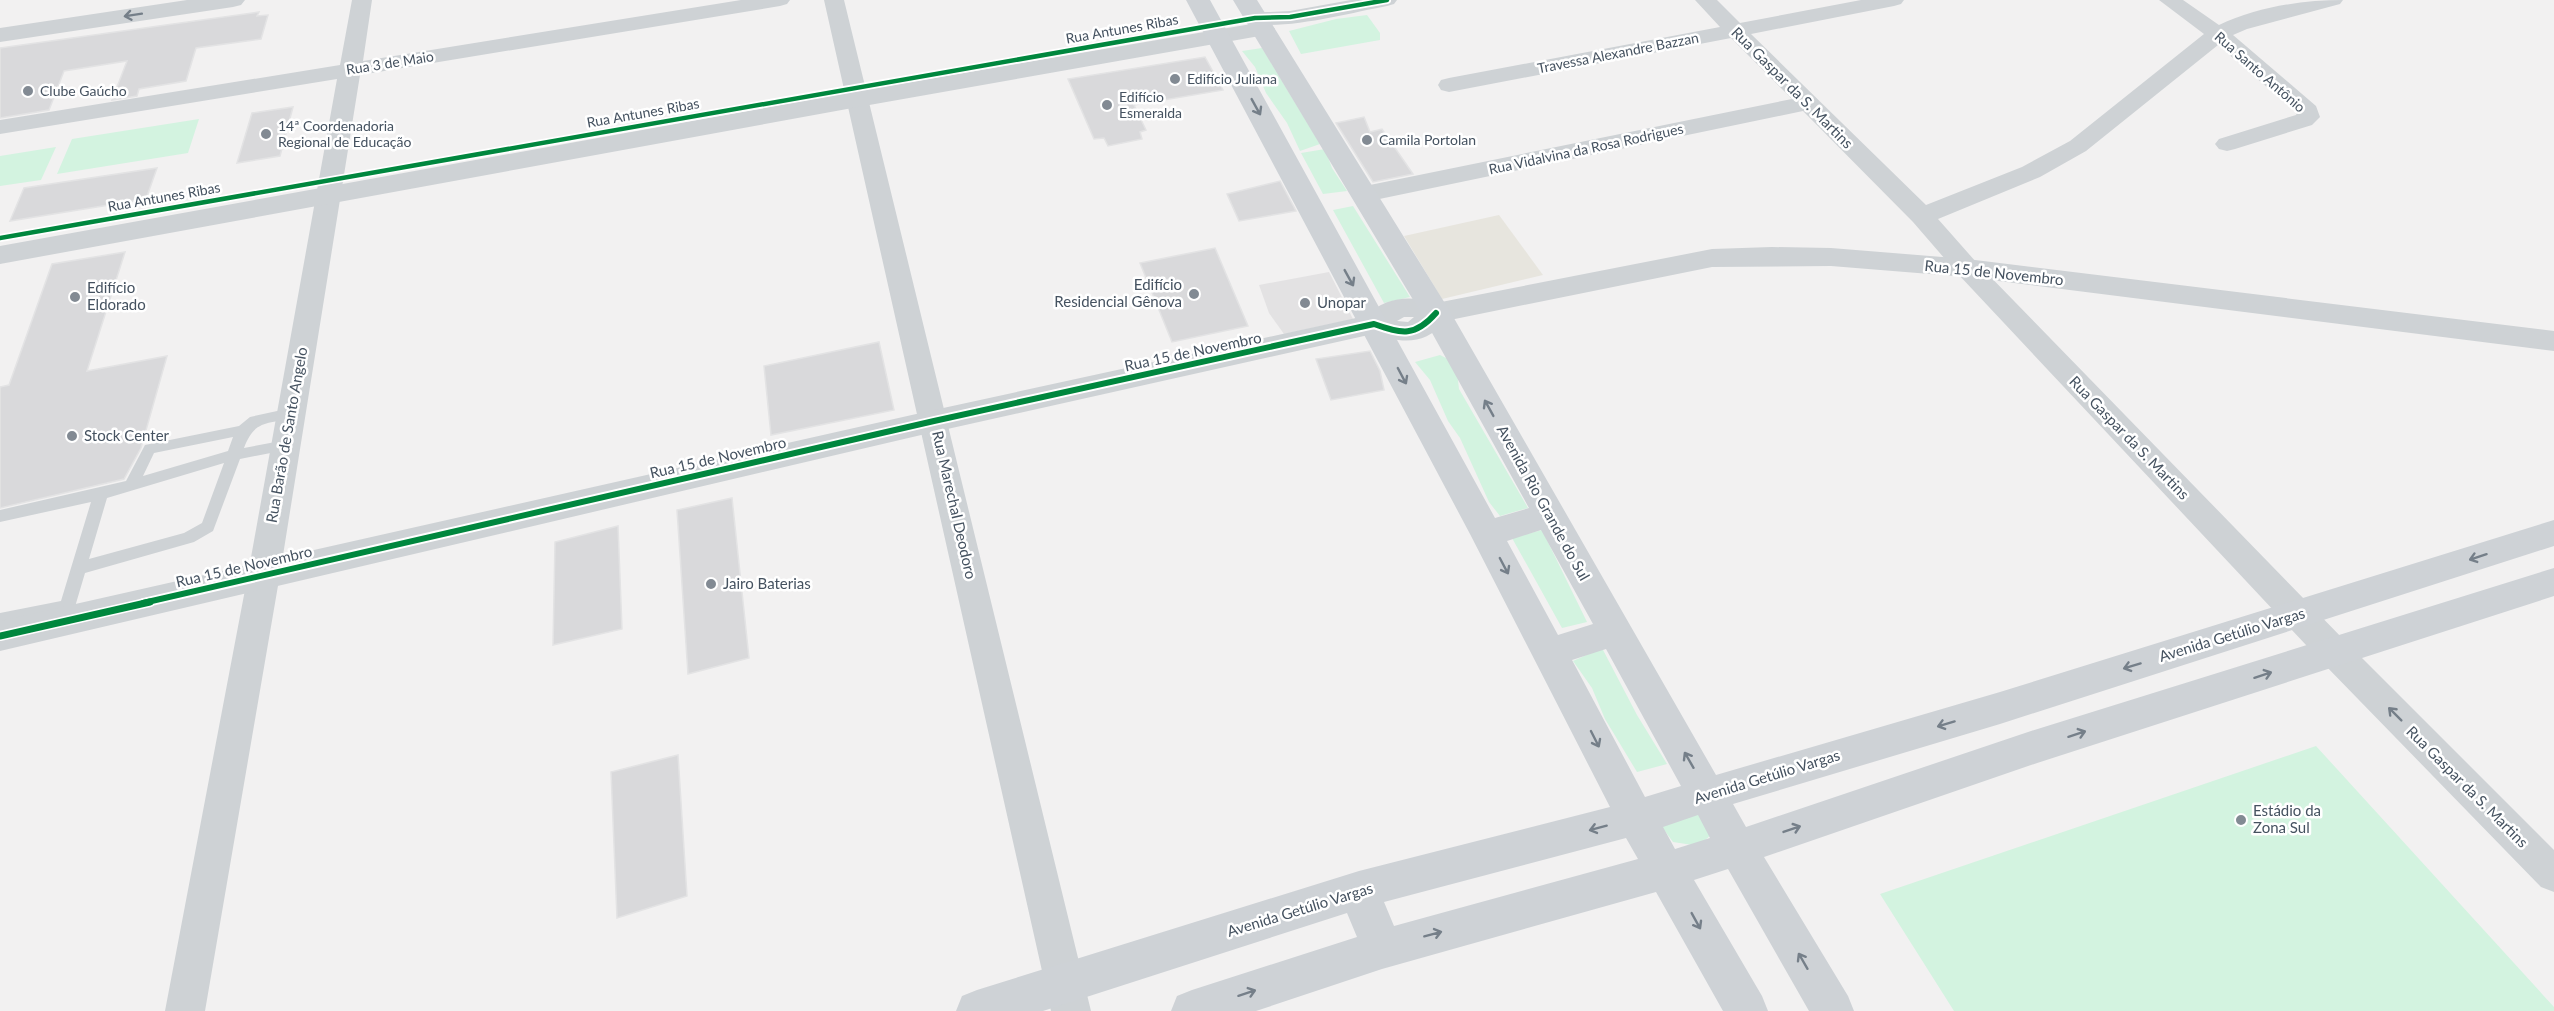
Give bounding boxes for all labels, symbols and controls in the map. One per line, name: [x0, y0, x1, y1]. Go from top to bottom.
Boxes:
one-way arrow: [124, 10, 144, 21]
street label: Rua Antunes Ribas: [1064, 10, 1180, 47]
street label: Rua Gaspar da S. Martins: [1728, 23, 1857, 152]
street label: Rua Santo Antônio: [2212, 28, 2309, 116]
street label: Travessa Alexandre Bazzan: [1536, 29, 1700, 76]
street label: Rua 3 de Maio: [345, 47, 435, 78]
place label: Edifício Juliana: [1187, 70, 1277, 87]
marker: Edifício Juliana: [1168, 72, 1182, 86]
place label: Clube Gaúcho: [40, 82, 127, 99]
marker: Clube Gaúcho: [21, 84, 35, 98]
place label: Edifício Esmeralda: [1119, 88, 1182, 121]
street label: Rua Antunes Ribas: [585, 94, 701, 131]
marker: Edifício Esmeralda: [1100, 98, 1114, 112]
one-way arrow: [1250, 98, 1262, 115]
place label: 14ª Coordenadoria Regional de Educação: [278, 117, 411, 150]
street label: Rua Vidalvina da Rosa Rodrigues: [1487, 120, 1685, 177]
marker: 14ª Coordenadoria Regional de Educação: [259, 127, 273, 141]
place label: Camila Portolan: [1379, 131, 1476, 148]
marker: Camila Portolan: [1360, 133, 1374, 147]
street label: Rua Antunes Ribas: [106, 178, 222, 215]
street label: Rua 15 de Novembro: [1924, 256, 2064, 288]
one-way arrow: [1343, 269, 1355, 286]
place label: Edifício Residencial Gênova: [1054, 275, 1182, 310]
place label: Edifício Eldorado: [87, 278, 146, 313]
marker: Edifício Residencial Gênova: [1187, 287, 1201, 301]
marker: Edifício Eldorado: [68, 290, 82, 304]
place label: Unopar: [1317, 293, 1367, 311]
marker: Unopar: [1298, 296, 1312, 310]
street label: Rua 15 de Novembro: [1123, 328, 1263, 374]
street label: Rua Barão de Santo Angelo: [262, 346, 310, 524]
one-way arrow: [1396, 367, 1408, 384]
street label: Rua Gaspar da S. Martins: [2066, 372, 2193, 503]
one-way arrow: [1482, 399, 1494, 416]
street label: Avenida Rio Grande do Sul: [1494, 422, 1594, 583]
place label: Stock Center: [84, 426, 170, 444]
marker: Stock Center: [65, 429, 79, 443]
street label: Rua Marechal Deodoro: [929, 429, 981, 581]
street label: Rua 15 de Novembro: [648, 433, 788, 481]
street label: Rua 15 de Novembro: [174, 542, 314, 590]
one-way arrow: [2469, 552, 2488, 563]
one-way arrow: [1498, 557, 1510, 574]
place label: Jairo Baterias: [723, 574, 811, 592]
marker: Jairo Baterias: [704, 577, 718, 591]
street label: Avenida Getúlio Vargas: [2157, 603, 2307, 665]
one-way arrow: [2123, 661, 2142, 672]
one-way arrow: [2253, 668, 2272, 679]
one-way arrow: [2388, 706, 2403, 721]
one-way arrow: [1937, 719, 1956, 730]
street label: Rua Gaspar da S. Martins: [2403, 722, 2532, 851]
one-way arrow: [2067, 727, 2086, 738]
one-way arrow: [1590, 729, 1601, 747]
street label: Avenida Getúlio Vargas: [1692, 745, 1842, 807]
one-way arrow: [1683, 751, 1694, 769]
place label: Estádio da Zona Sul: [2253, 801, 2321, 836]
marker: Estádio da Zona Sul: [2234, 813, 2248, 827]
one-way arrow: [1589, 823, 1608, 835]
one-way arrow: [1783, 823, 1802, 834]
street label: Avenida Getúlio Vargas: [1225, 878, 1375, 940]
one-way arrow: [1691, 911, 1702, 929]
one-way arrow: [1423, 928, 1442, 940]
one-way arrow: [1797, 953, 1809, 970]
one-way arrow: [1237, 986, 1256, 997]

